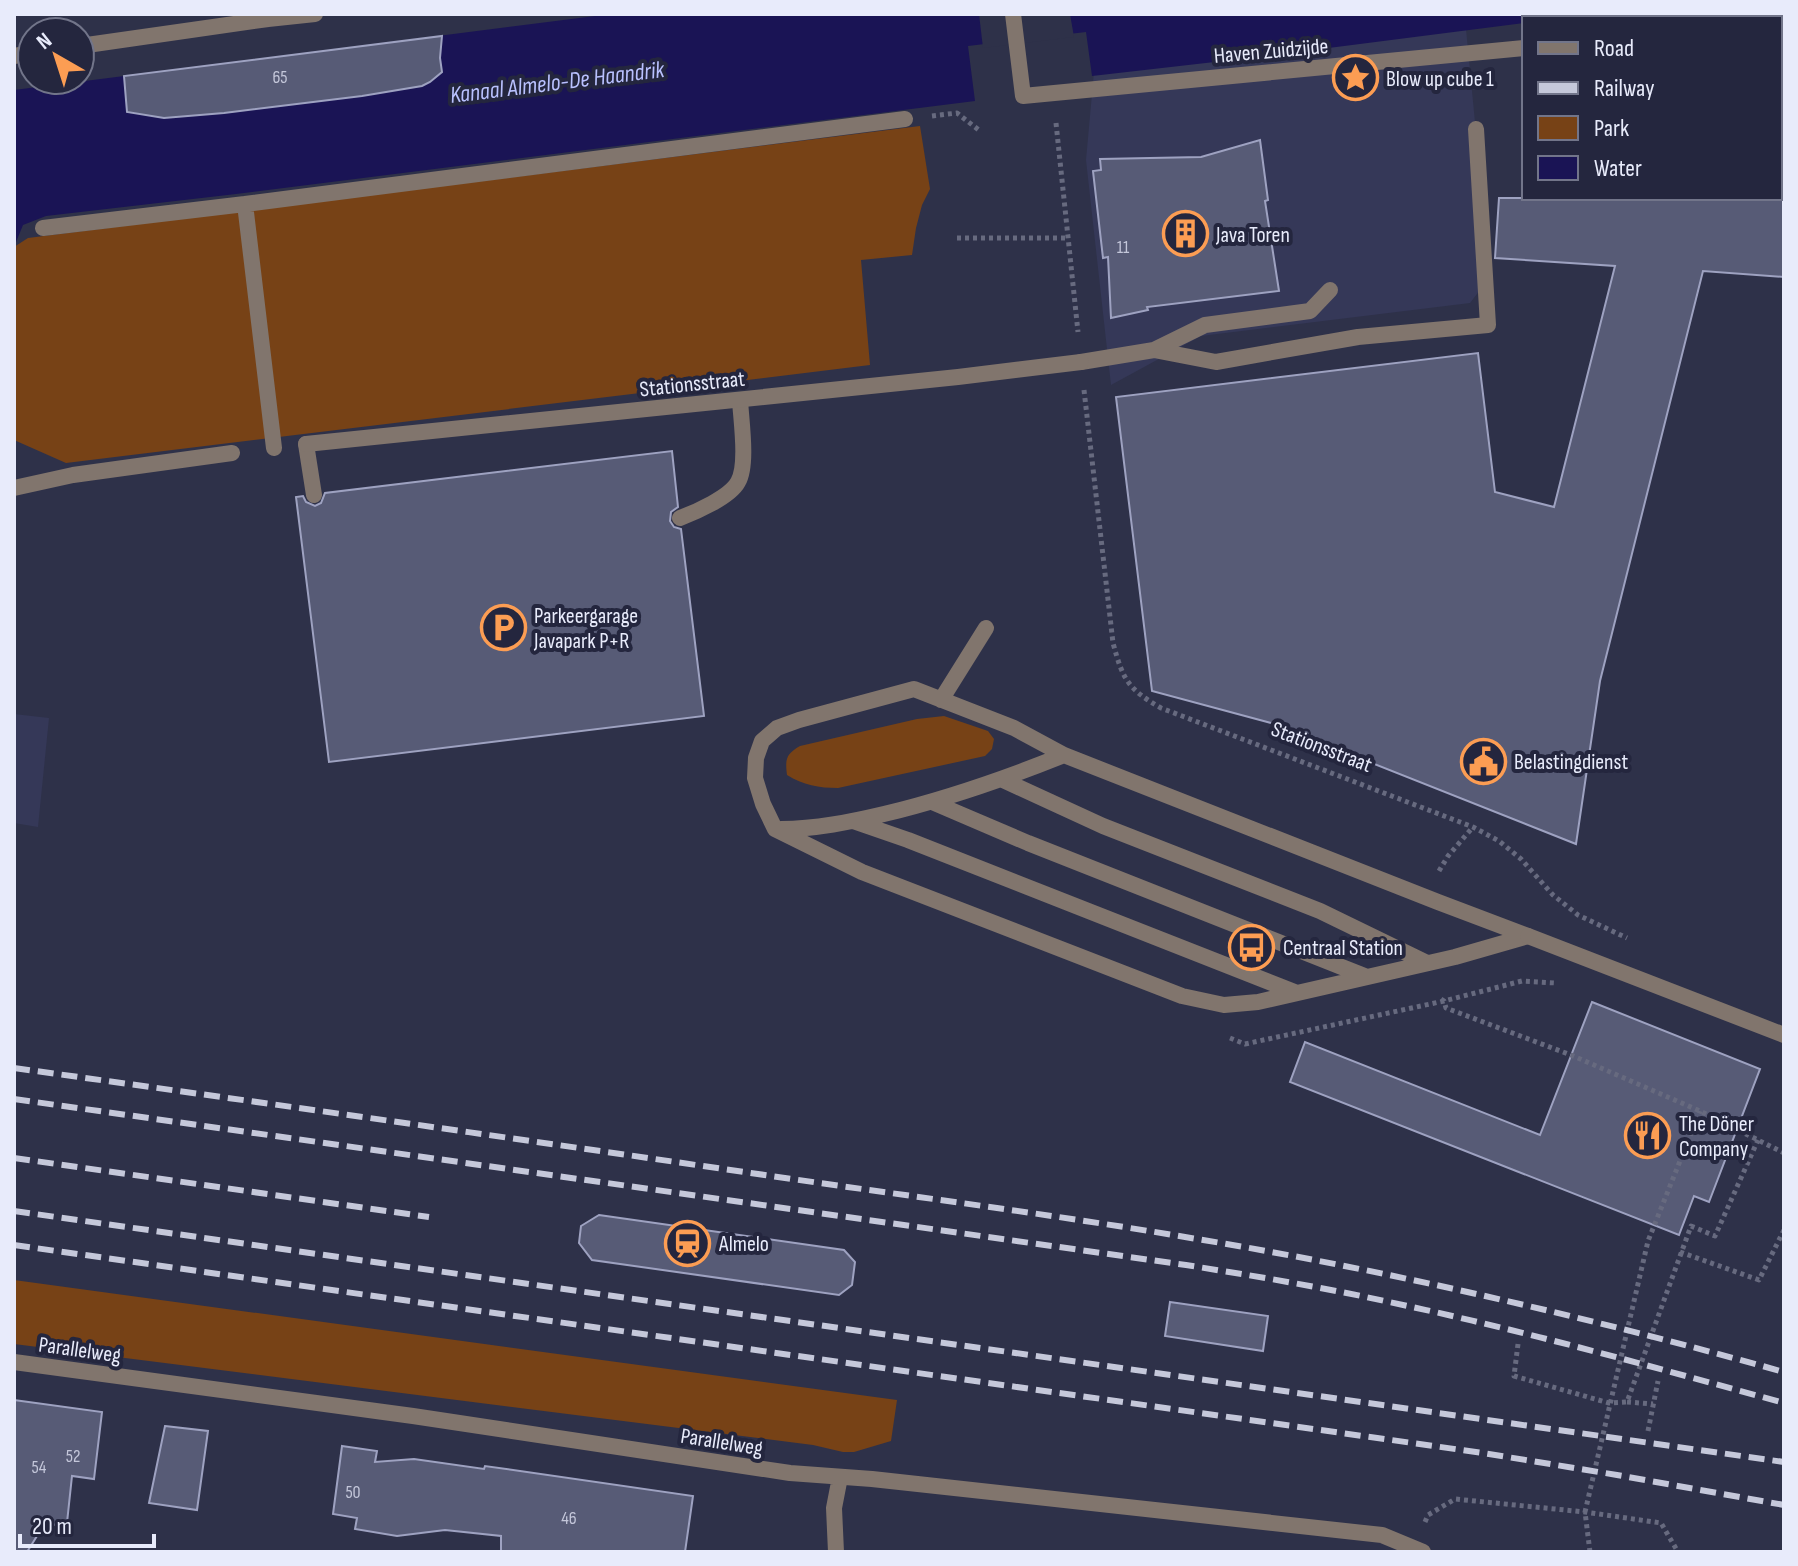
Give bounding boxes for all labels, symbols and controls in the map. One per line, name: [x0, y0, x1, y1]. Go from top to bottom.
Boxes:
north arrow: [16, 16, 96, 96]
legend: [1522, 16, 1782, 200]
text: N: [31, 27, 57, 56]
street label: Haven Zuidzijde: [1213, 33, 1330, 70]
text: Road: [1594, 34, 1634, 63]
place icon: Blow up cube 1: [1331, 54, 1379, 102]
water label: Kanaal Almelo-De Haandrik: [448, 55, 667, 110]
place label: Blow up cube 1: [1386, 66, 1494, 93]
house number: 65: [272, 67, 288, 88]
text: Railway: [1594, 74, 1654, 103]
text: Park: [1594, 114, 1629, 143]
text: Water: [1594, 154, 1642, 183]
building icon: Java Toren: [1161, 210, 1209, 258]
place label: Java Toren: [1215, 222, 1290, 249]
house number: 11: [1117, 237, 1130, 258]
street label: Stationsstraat: [638, 366, 746, 403]
place label: Parkeergarage Javapark P+R: [533, 603, 638, 655]
parking icon: Parkeergarage Javapark P+R: [479, 604, 527, 652]
street label: Stationsstraat: [1267, 716, 1376, 779]
public building icon: Belastingdienst: [1459, 737, 1507, 785]
place label: Belastingdienst: [1514, 749, 1628, 776]
bus stop icon: Centraal Station: [1228, 923, 1276, 971]
place label: Centraal Station: [1283, 935, 1403, 962]
place label: The Döner Company: [1679, 1111, 1754, 1163]
restaurant icon: The Döner Company: [1624, 1112, 1672, 1160]
station icon: Almelo: [664, 1219, 712, 1267]
place label: Almelo: [718, 1231, 769, 1258]
street label: Parallelweg: [37, 1331, 123, 1370]
street label: Parallelweg: [679, 1423, 765, 1462]
house number: 52: [66, 1446, 80, 1467]
house number: 54: [32, 1457, 47, 1478]
house number: 50: [345, 1482, 361, 1503]
scale bar: [20, 1498, 154, 1548]
house number: 46: [561, 1508, 577, 1529]
text: 20 m: [32, 1512, 72, 1541]

